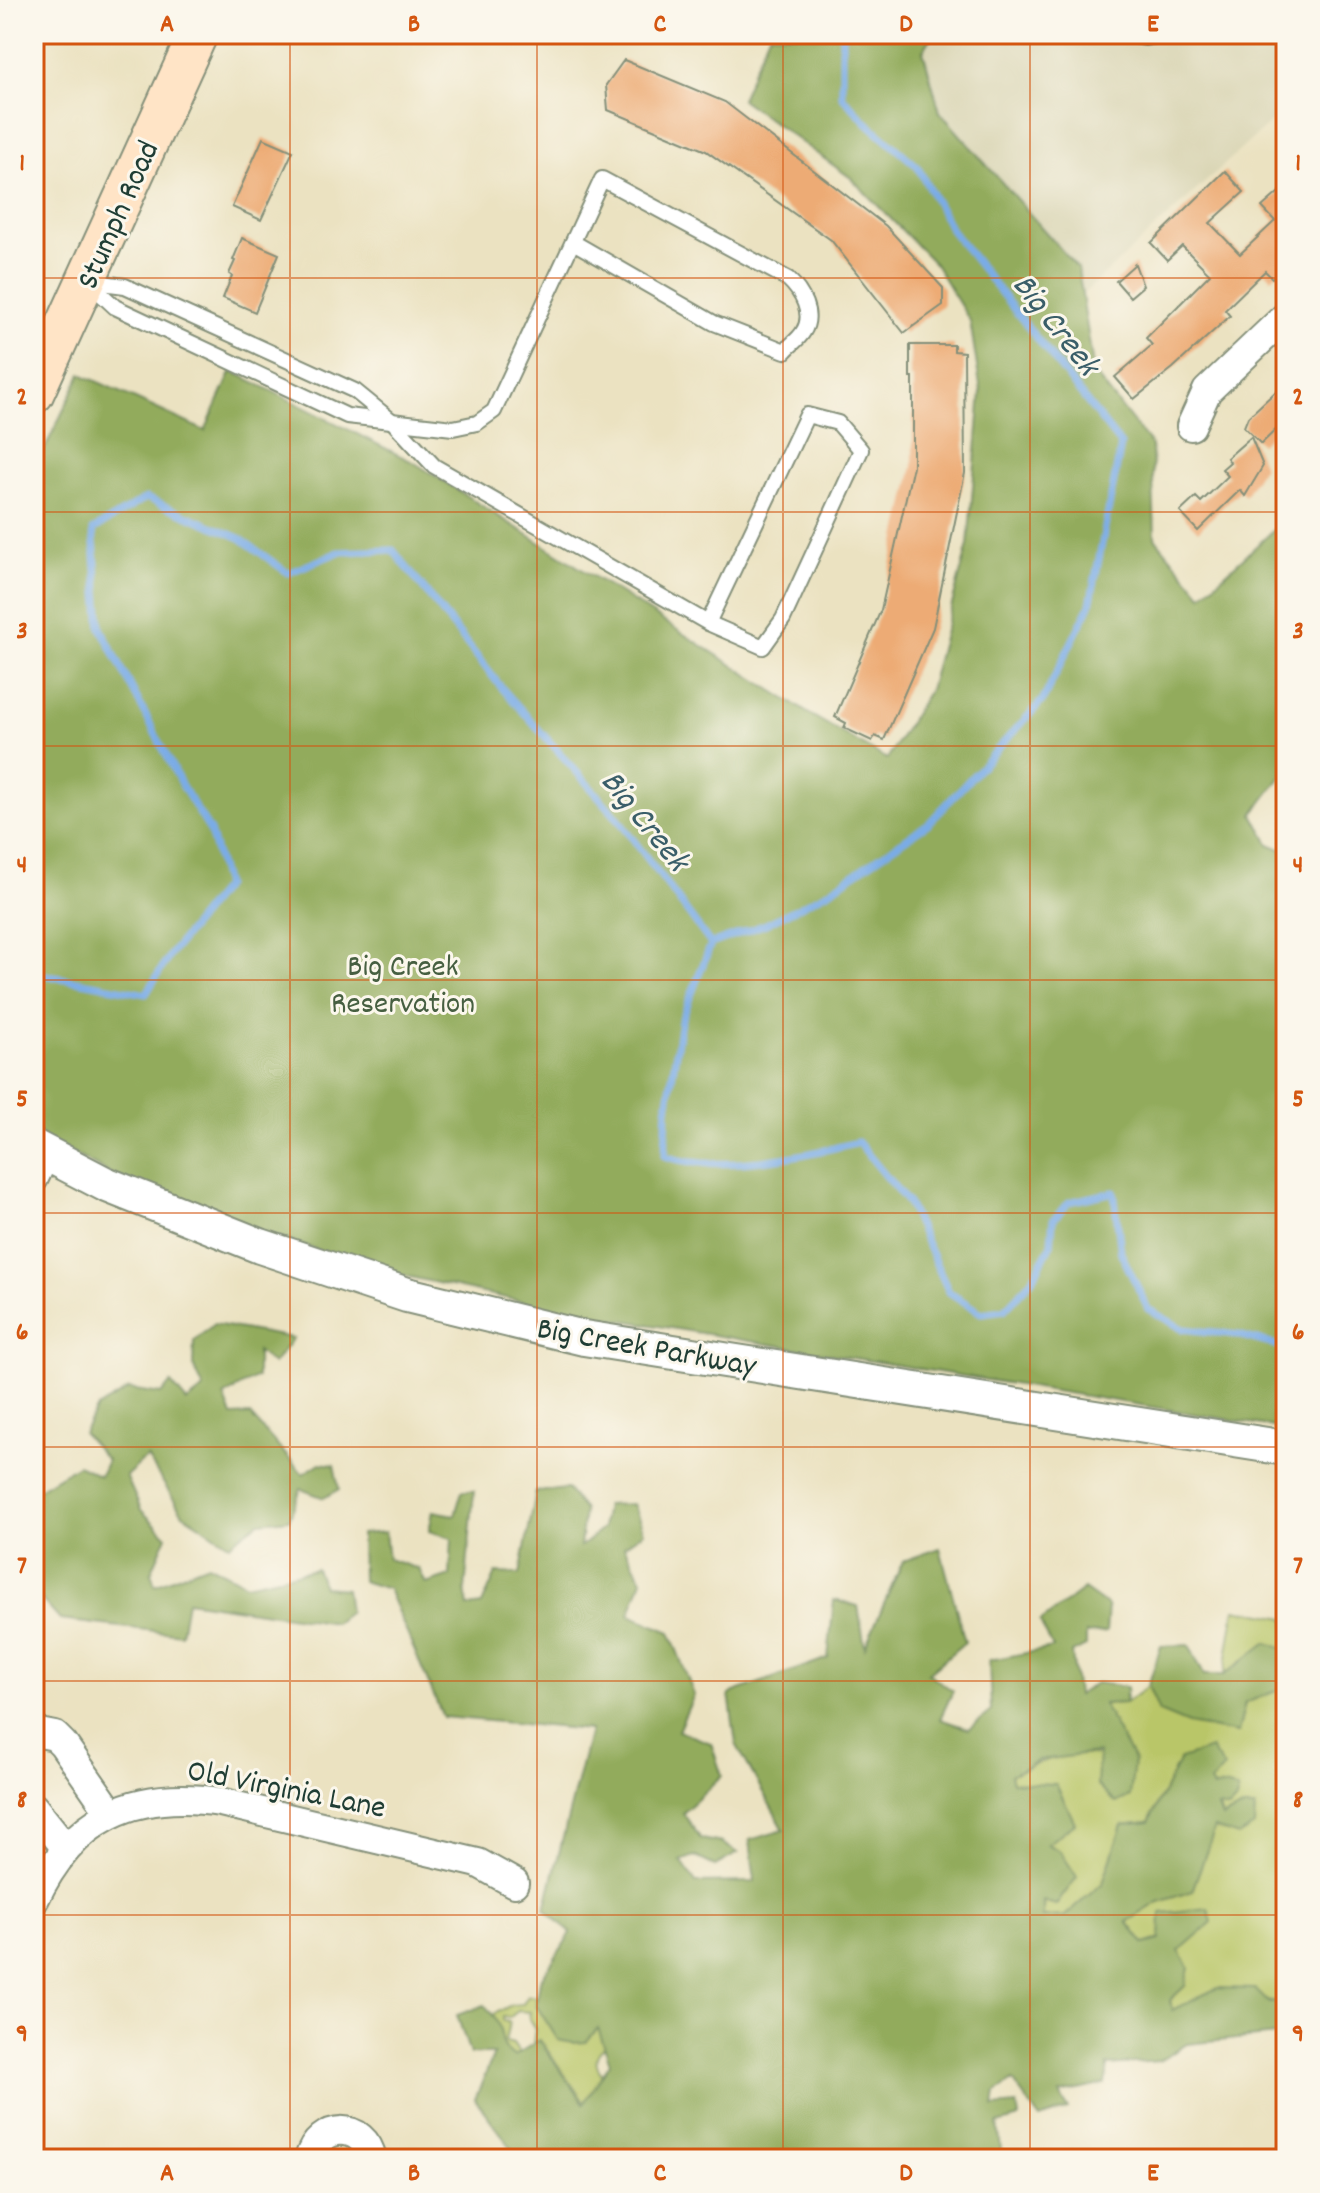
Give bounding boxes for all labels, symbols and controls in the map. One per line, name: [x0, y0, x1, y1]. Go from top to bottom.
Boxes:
text: A: [160, 7, 174, 44]
text: B: [408, 7, 420, 44]
text: C: [654, 7, 667, 44]
text: D: [899, 7, 913, 44]
text: E: [1147, 7, 1159, 44]
street label: Stumph Road: [67, 134, 174, 298]
text: 1: [19, 146, 25, 183]
text: 1: [1295, 146, 1301, 183]
water label: Big Creek: [998, 265, 1111, 390]
text: 2: [16, 380, 28, 417]
text: 2: [1292, 380, 1304, 417]
text: 3: [16, 614, 28, 651]
text: 3: [1292, 614, 1304, 651]
water label: Big Creek: [586, 761, 701, 886]
text: 4: [17, 848, 27, 885]
text: 4: [1293, 848, 1303, 885]
park label: Big Creek Reservation: [331, 946, 475, 1029]
text: 5: [16, 1082, 28, 1119]
text: 5: [1292, 1082, 1304, 1119]
street label: Big Creek Parkway: [533, 1308, 760, 1392]
text: 6: [16, 1315, 28, 1352]
text: 6: [1292, 1315, 1304, 1352]
text: 7: [17, 1549, 27, 1586]
text: 7: [1293, 1549, 1303, 1586]
street label: Old Virginia Lane: [183, 1750, 389, 1834]
text: 8: [17, 1783, 27, 1820]
text: 8: [1293, 1783, 1303, 1820]
text: 9: [16, 2017, 28, 2054]
text: 9: [1292, 2017, 1304, 2054]
text: A: [160, 2156, 174, 2193]
text: B: [408, 2156, 420, 2193]
text: C: [654, 2156, 667, 2193]
text: D: [899, 2156, 913, 2193]
text: E: [1147, 2156, 1159, 2193]

